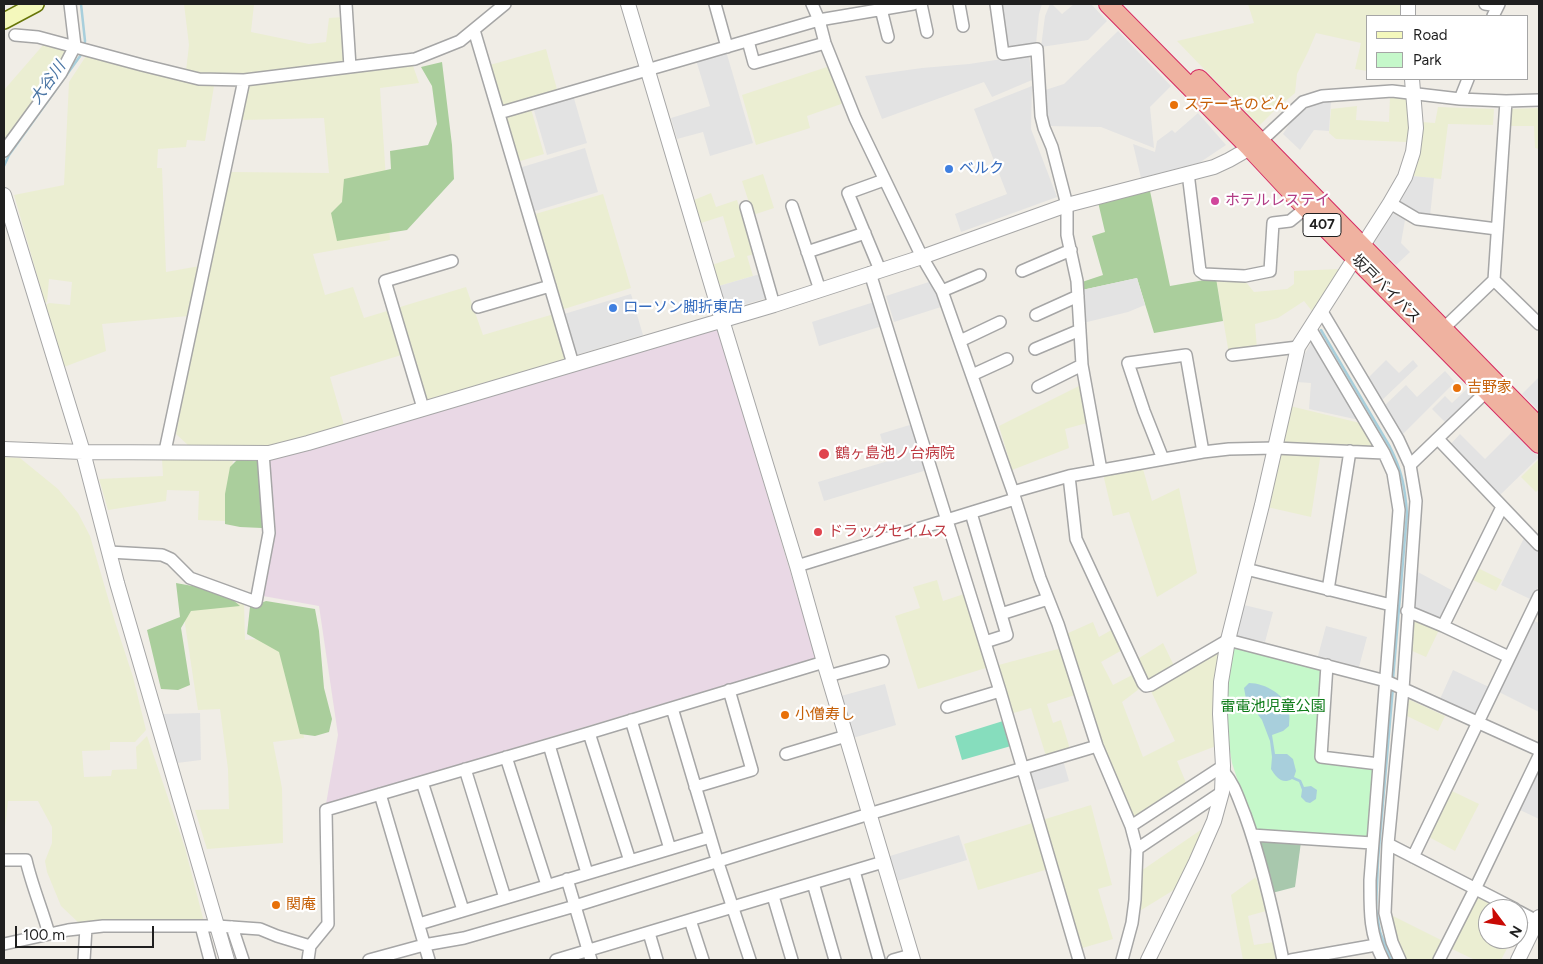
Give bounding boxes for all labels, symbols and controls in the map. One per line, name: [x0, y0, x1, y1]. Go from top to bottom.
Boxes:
legend: [1366, 15, 1528, 80]
text: Road: [1413, 26, 1448, 44]
text: Park: [1413, 51, 1442, 69]
water label: 大谷川: [26, 58, 70, 108]
place label: ステーキのどん: [1184, 96, 1289, 114]
marker: ステーキのどん: [1168, 99, 1180, 111]
place label: ベルク: [959, 160, 1004, 178]
marker: ベルク: [943, 163, 955, 175]
place label: ホテルレステイ: [1225, 192, 1330, 210]
marker: ホテルレステイ: [1209, 195, 1221, 207]
road number: 407: [1303, 214, 1341, 236]
street label: 坂戸バイパス: [1348, 251, 1424, 327]
place label: ローソン脚折東店: [623, 299, 743, 317]
marker: ローソン脚折東店: [607, 302, 619, 314]
place label: 吉野家: [1467, 379, 1512, 397]
marker: 吉野家: [1451, 382, 1463, 394]
place label: 鶴ヶ島池ノ台病院: [835, 445, 955, 463]
marker: 鶴ヶ島池ノ台病院: [817, 447, 831, 461]
place label: ドラッグセイムス: [828, 523, 948, 541]
marker: ドラッグセイムス: [812, 526, 824, 538]
park label: 雷電池児童公園: [1221, 698, 1325, 716]
place label: 小僧寿し: [795, 706, 855, 724]
marker: 小僧寿し: [779, 709, 791, 721]
place label: 関庵: [286, 896, 316, 914]
marker: 関庵: [270, 899, 282, 911]
north arrow: [1478, 899, 1528, 949]
scale bar: [18, 916, 156, 948]
text: N: [1505, 922, 1526, 940]
text: 100 m: [23, 926, 65, 944]

